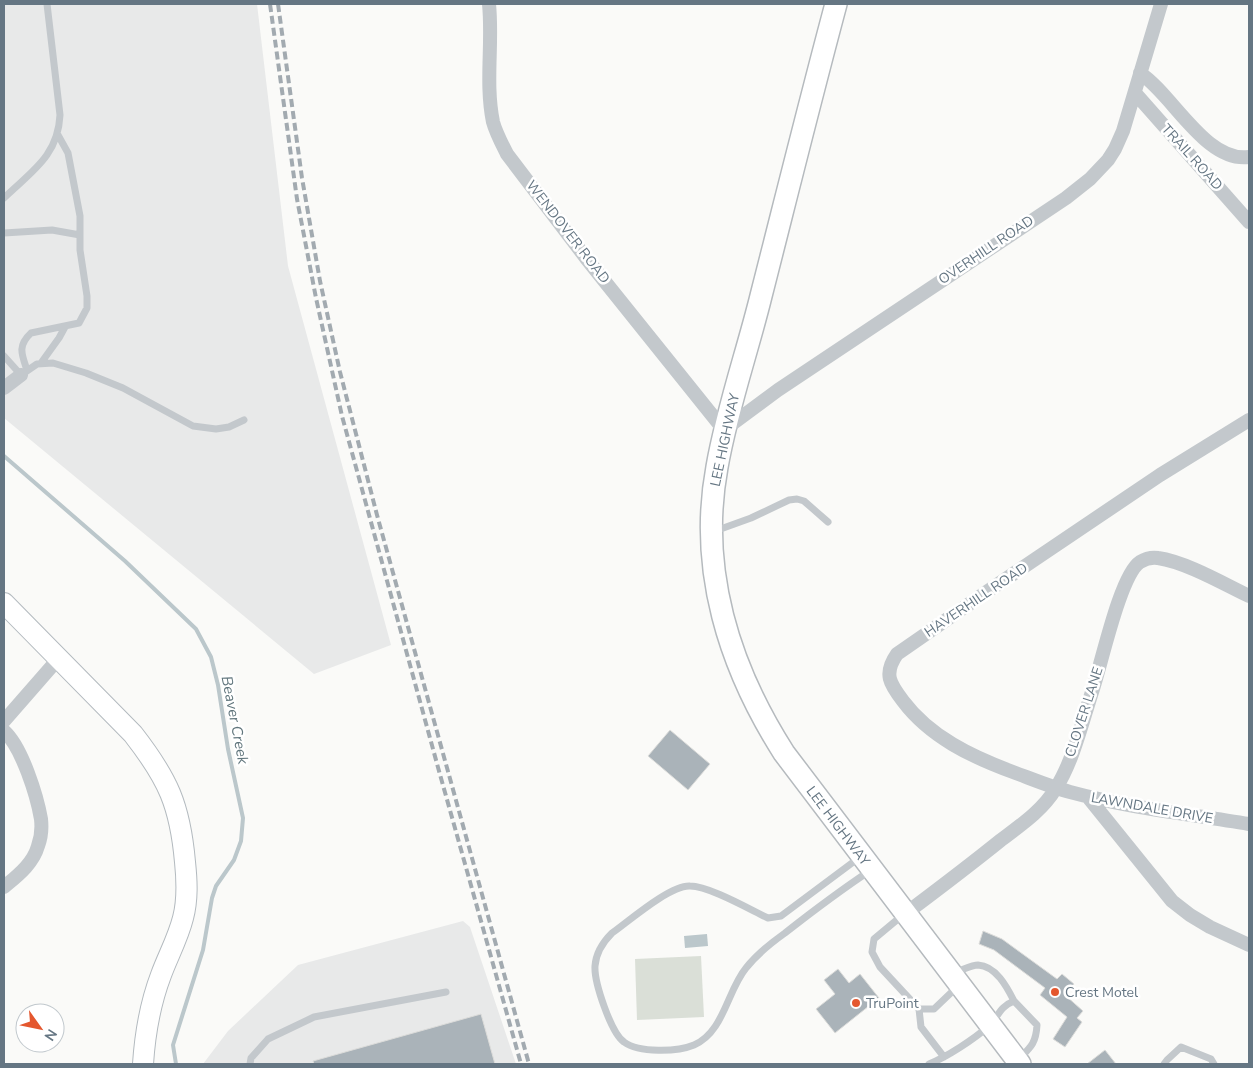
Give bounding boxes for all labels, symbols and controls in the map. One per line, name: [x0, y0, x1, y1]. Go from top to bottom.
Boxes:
street label: TRAIL ROAD: [1157, 120, 1227, 194]
street label: WENDOVER ROAD: [522, 176, 614, 288]
street label: OVERHILL ROAD: [935, 211, 1037, 289]
street label: LEE HIGHWAY: [706, 391, 744, 488]
street label: HAVERHILL ROAD: [921, 558, 1031, 642]
street label: CLOVER LANE: [1060, 664, 1108, 760]
water label: Beaver Creek: [217, 674, 253, 766]
street label: LEE HIGHWAY: [802, 782, 875, 870]
street label: LAWNDALE DRIVE: [1090, 788, 1214, 828]
place label: Crest Motel: [1065, 983, 1139, 1002]
marker: Crest Motel: [1049, 986, 1061, 998]
place label: TruPoint: [866, 994, 919, 1013]
marker: TruPoint: [850, 997, 862, 1009]
north arrow: [15, 1003, 65, 1053]
text: N: [40, 1025, 61, 1044]

